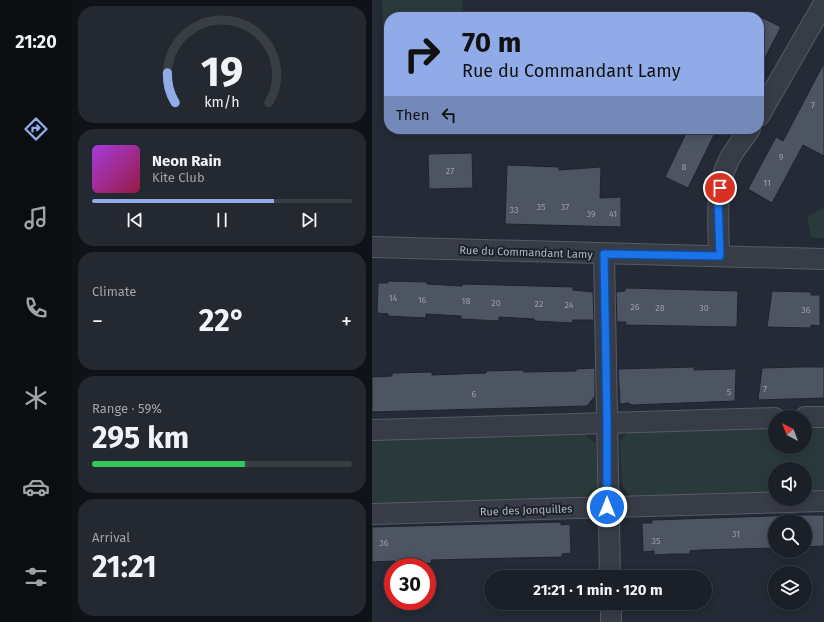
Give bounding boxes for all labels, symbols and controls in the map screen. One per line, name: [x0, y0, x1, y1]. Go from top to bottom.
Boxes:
text: 70 m: [462, 26, 521, 59]
icon: right: [396, 28, 448, 80]
text: 21:20: [15, 31, 57, 53]
text: 19: [201, 46, 243, 96]
text: Rue du Commandant Lamy: [462, 60, 680, 82]
text: km/h: [204, 93, 240, 110]
house number: 7: [811, 100, 815, 110]
icon: left: [438, 104, 460, 126]
text: Then: [396, 106, 430, 124]
icon: directions: [22, 115, 50, 143]
text: Neon Rain: [152, 152, 221, 170]
house number: 9: [779, 152, 784, 162]
house number: 8: [682, 162, 687, 172]
house number: 27: [446, 166, 454, 176]
text: Kite Club: [152, 170, 205, 185]
pin: [703, 171, 737, 205]
icon: arrive: [709, 177, 731, 199]
house number: 11: [763, 178, 771, 188]
house number: 35: [536, 202, 546, 212]
house number: 37: [561, 202, 569, 212]
icon: music: [22, 204, 50, 232]
house number: 33: [510, 205, 518, 215]
icon: previous: [124, 209, 146, 231]
icon: pause: [211, 209, 233, 231]
icon: next: [298, 209, 320, 231]
house number: 39: [586, 209, 596, 219]
house number: 41: [609, 209, 617, 219]
street label: Rue du Commandant Lamy: [459, 244, 594, 261]
text: Climate: [92, 284, 136, 299]
house number: 14: [389, 293, 398, 303]
icon: phone: [22, 294, 50, 322]
house number: 16: [418, 295, 427, 305]
house number: 18: [462, 296, 470, 306]
house number: 20: [491, 298, 501, 308]
house number: 22: [535, 299, 543, 309]
house number: 24: [564, 300, 574, 310]
house number: 26: [630, 302, 640, 312]
text: 22°: [199, 303, 245, 339]
house number: 28: [655, 303, 665, 313]
house number: 30: [699, 303, 709, 313]
house number: 36: [801, 305, 811, 315]
text: −: [92, 308, 103, 335]
text: +: [341, 308, 352, 335]
icon: climate: [22, 384, 50, 412]
house number: 7: [763, 384, 767, 394]
house number: 5: [727, 387, 732, 397]
house number: 6: [472, 389, 477, 399]
text: Range · 59%: [92, 401, 162, 416]
north arrow: [768, 410, 812, 454]
map controls: [768, 410, 812, 610]
text: 295 km: [92, 420, 189, 456]
button: sound: [768, 462, 812, 506]
icon: car: [22, 473, 50, 501]
position arrow: [586, 486, 628, 528]
street label: Rue des Jonquilles: [480, 502, 572, 519]
button: search: [768, 514, 812, 558]
house number: 31: [732, 529, 740, 539]
text: Arrival: [92, 530, 130, 545]
house number: 35: [651, 536, 661, 546]
house number: 36: [379, 538, 389, 548]
text: 21:21: [92, 549, 157, 585]
speed limit sign: 30: [384, 558, 436, 610]
icon: filters: [22, 563, 50, 591]
button: layers: [768, 566, 812, 610]
text: 21:21 · 1 min · 120 m: [533, 581, 663, 599]

